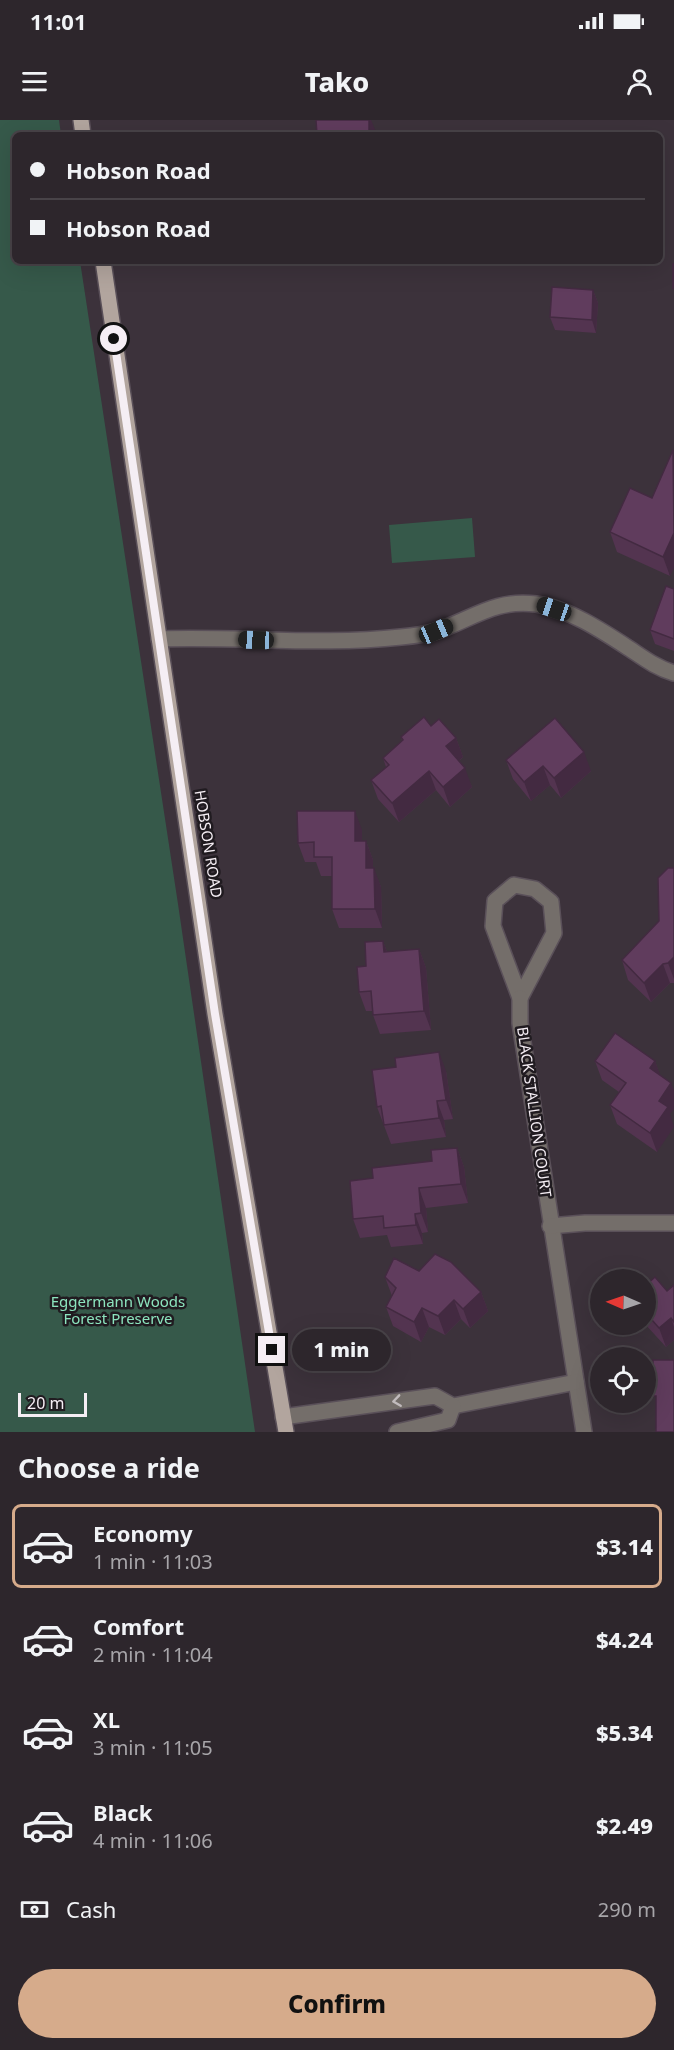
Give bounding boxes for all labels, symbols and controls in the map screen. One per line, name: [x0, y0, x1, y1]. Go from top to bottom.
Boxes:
text: 11:01: [30, 6, 87, 36]
text: Tako: [305, 63, 369, 100]
icon: menu: [18, 65, 51, 98]
icon: person: [623, 65, 656, 98]
text: Hobson Road: [66, 155, 211, 185]
text: Hobson Road: [66, 213, 211, 243]
route start: [100, 325, 127, 352]
car: [534, 595, 574, 623]
car: [416, 616, 456, 646]
car: [238, 630, 274, 650]
street label: HOBSON ROAD: [191, 788, 227, 899]
street label: BLACK STALLION COURT: [513, 1025, 557, 1199]
north arrow: [590, 1269, 656, 1335]
map controls: [590, 1269, 656, 1413]
park label: Eggermann Woods Forest Preserve: [51, 1291, 185, 1328]
callout: 1 min: [293, 1329, 392, 1371]
route end: [258, 1336, 285, 1363]
text: 1 min: [314, 1336, 369, 1363]
button: locate: [590, 1347, 656, 1413]
scale bar: [18, 1390, 87, 1418]
text: 20 m: [27, 1392, 64, 1414]
one-way arrow: [393, 1395, 402, 1407]
text: Choose a ride: [18, 1449, 200, 1486]
text: Economy: [93, 1518, 192, 1548]
icon: car: [21, 1519, 75, 1573]
text: $3.14: [596, 1531, 653, 1561]
text: 1 min · 11:03: [93, 1548, 213, 1575]
text: Comfort: [93, 1611, 184, 1641]
icon: car: [21, 1612, 75, 1666]
text: $4.24: [596, 1624, 653, 1654]
text: 2 min · 11:04: [93, 1641, 213, 1668]
text: XL: [93, 1704, 120, 1734]
icon: car: [21, 1705, 75, 1759]
text: $5.34: [596, 1717, 653, 1747]
text: 3 min · 11:05: [93, 1734, 213, 1761]
text: Black: [93, 1797, 152, 1827]
icon: car: [21, 1798, 75, 1852]
text: $2.49: [596, 1810, 653, 1840]
text: 4 min · 11:06: [93, 1827, 213, 1854]
icon: cash: [18, 1893, 51, 1926]
text: Cash: [66, 1894, 116, 1924]
text: 290 m: [598, 1896, 656, 1923]
button: Confirm: [18, 1969, 656, 2038]

